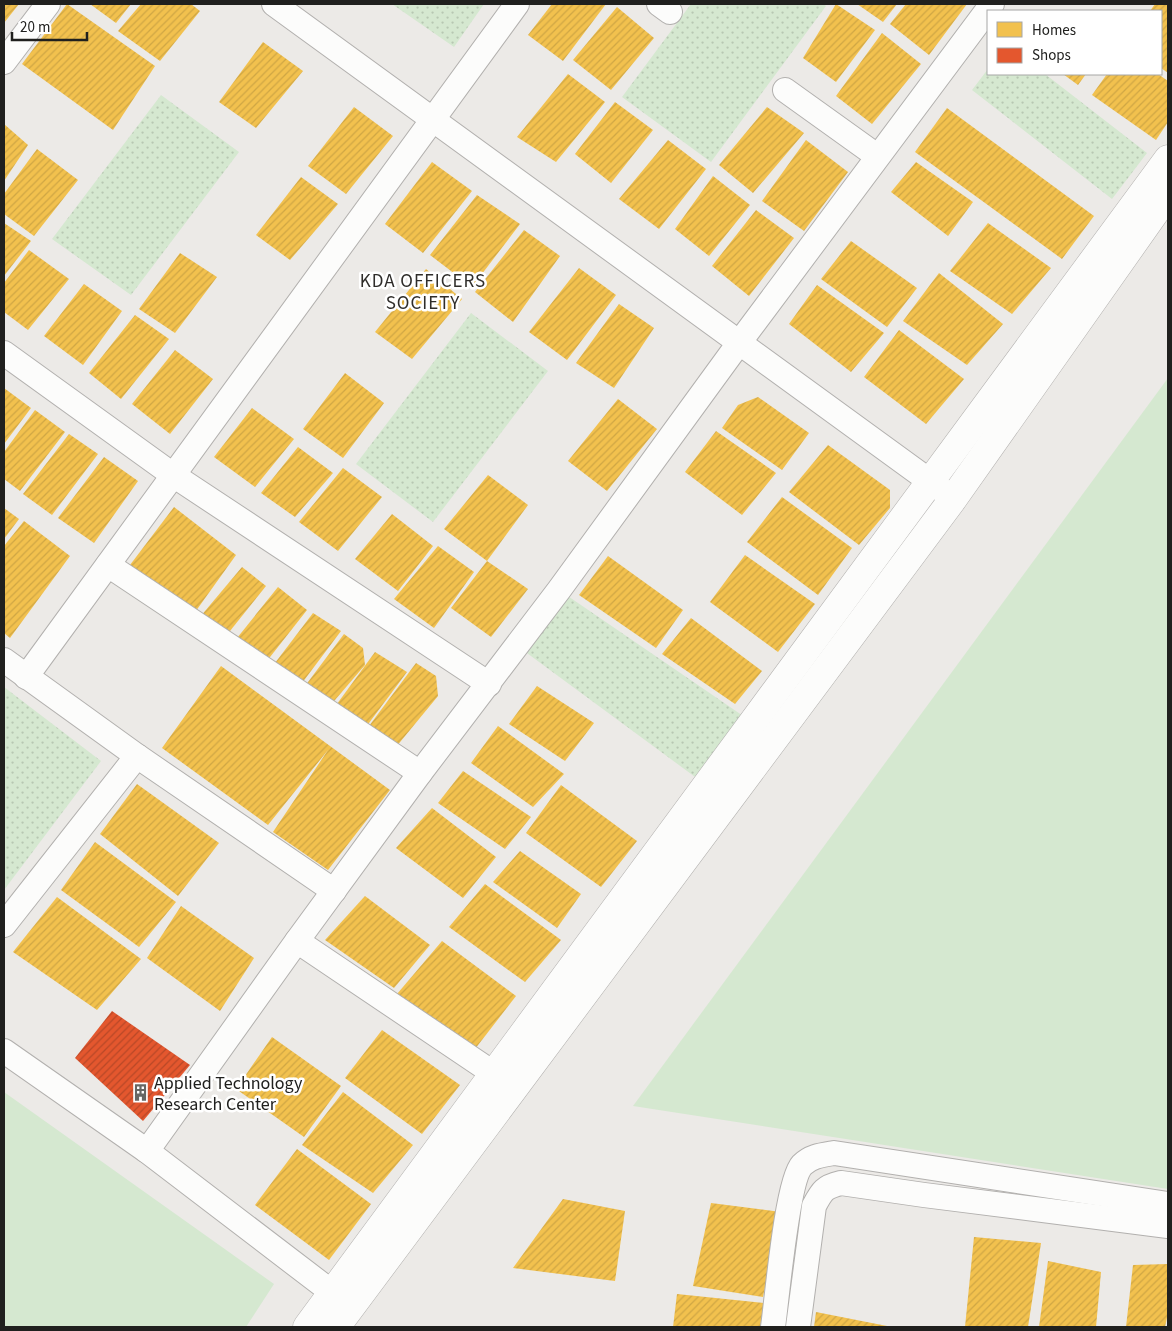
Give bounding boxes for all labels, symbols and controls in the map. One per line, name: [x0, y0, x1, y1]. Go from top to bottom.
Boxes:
scale bar: [12, 10, 88, 42]
legend: [987, 10, 1162, 75]
text: 20 m: [20, 17, 50, 38]
text: Homes: [1032, 20, 1076, 41]
text: Shops: [1032, 45, 1071, 66]
district label: KDA OFFICERS SOCIETY: [360, 268, 486, 317]
place label: Applied Technology Research Center: [154, 1071, 303, 1117]
building icon: Applied Technology Research Center: [130, 1083, 150, 1103]

